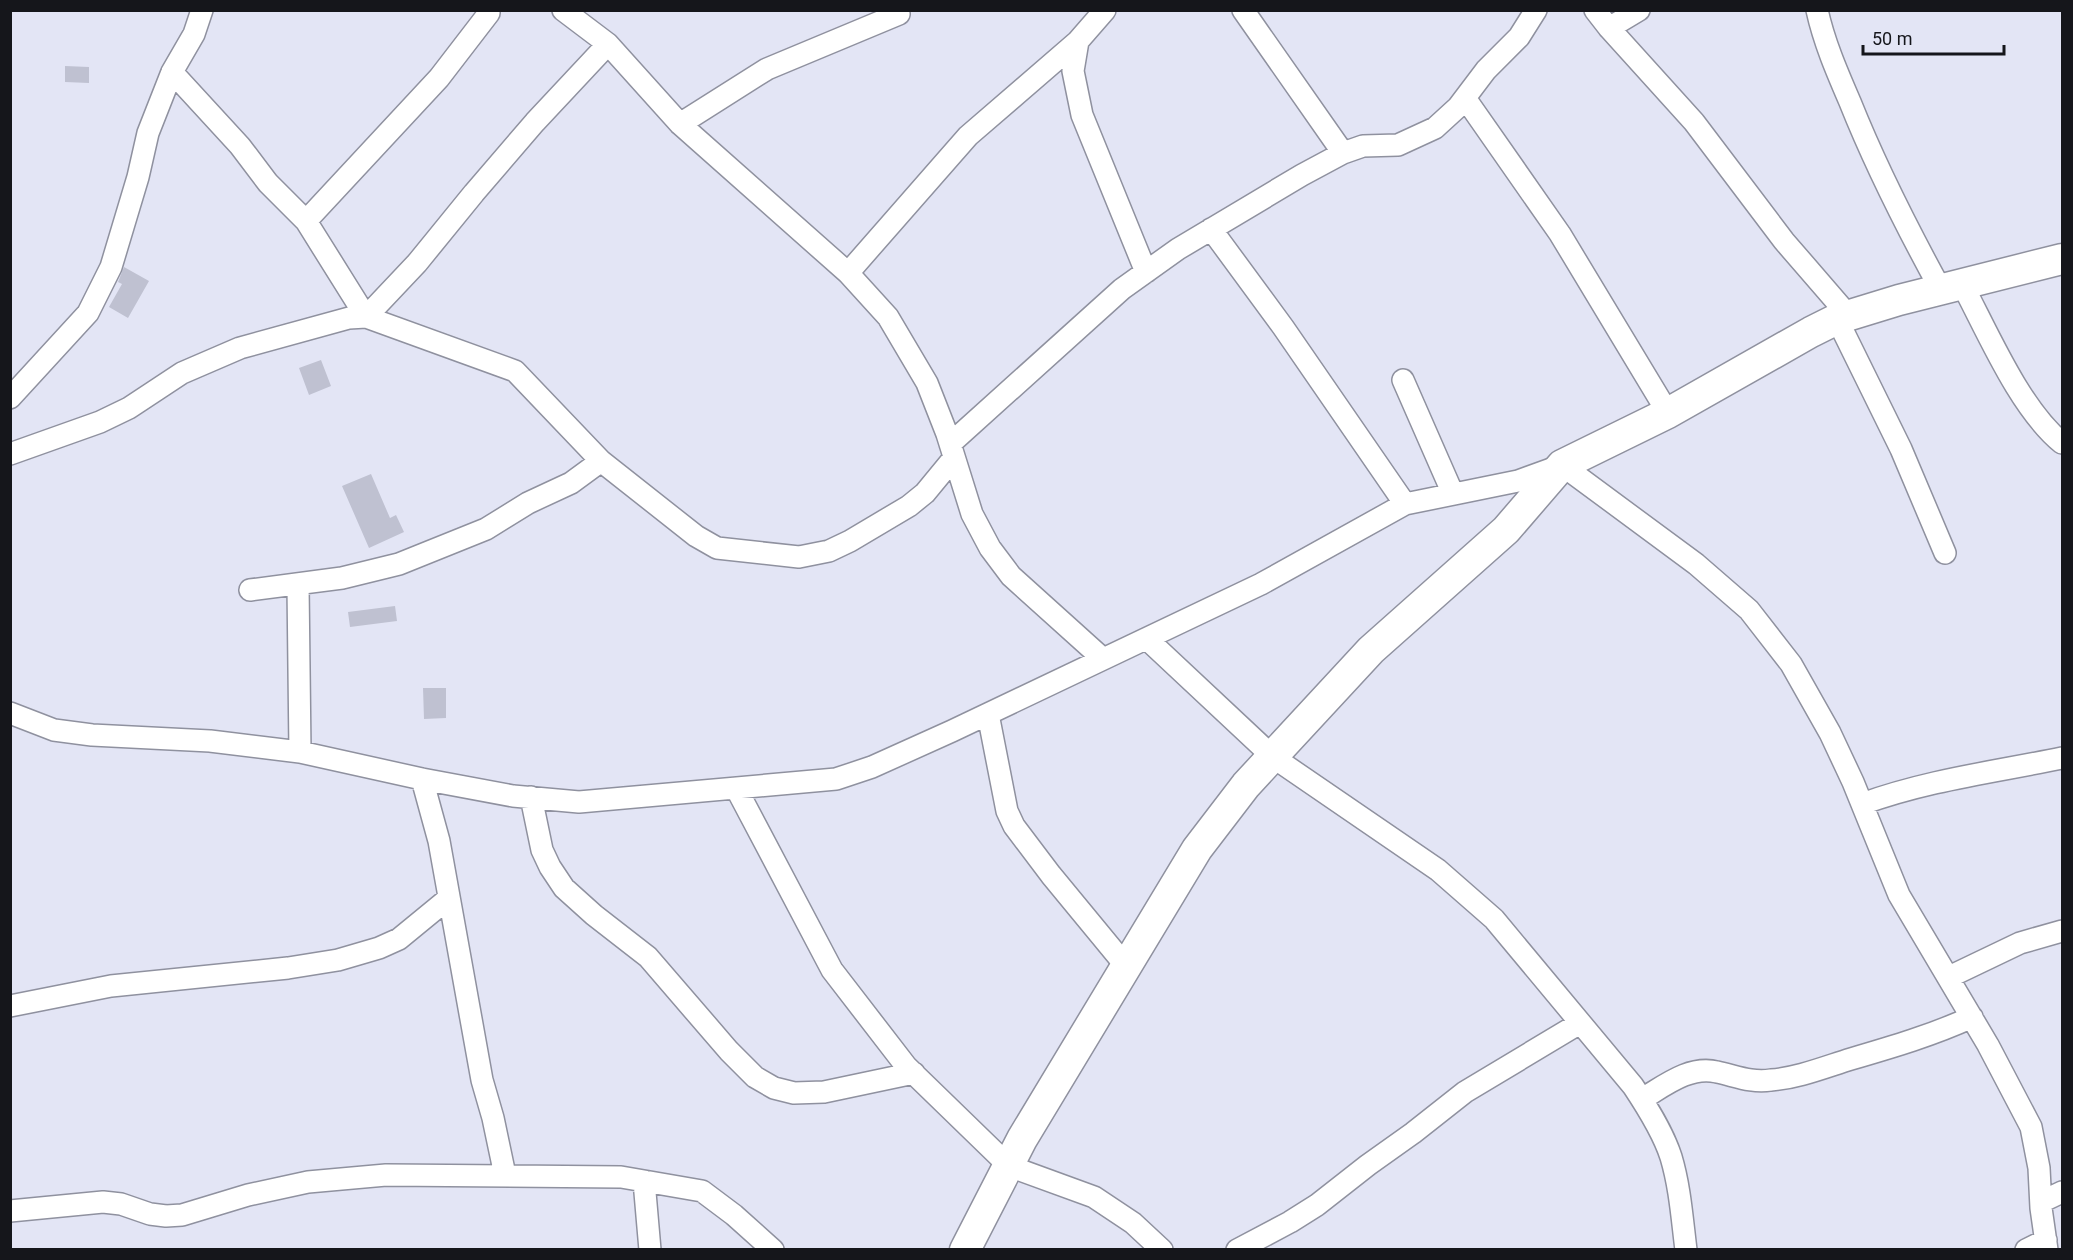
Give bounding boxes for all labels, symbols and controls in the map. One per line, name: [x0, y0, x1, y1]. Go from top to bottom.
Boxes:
scale bar: [1863, 18, 2004, 56]
text: 50 m: [1872, 28, 1912, 49]

